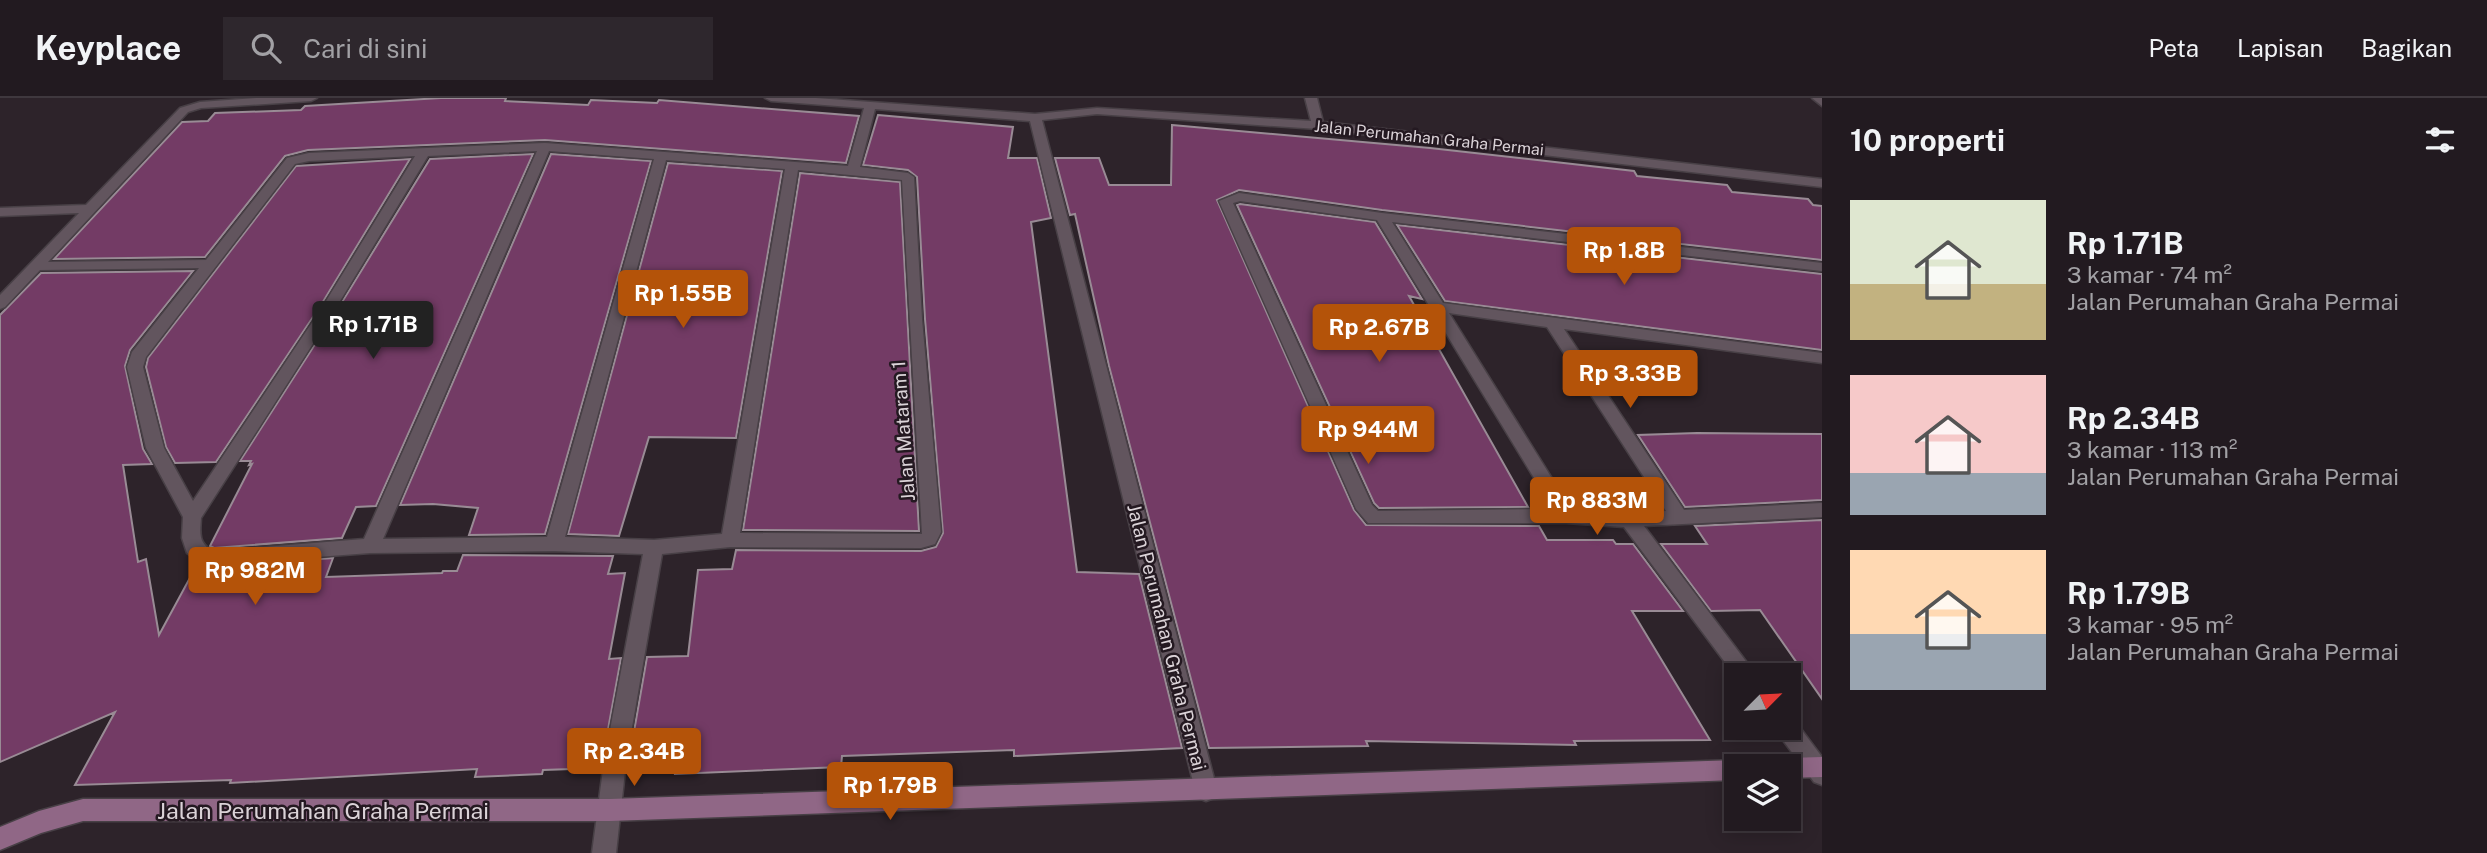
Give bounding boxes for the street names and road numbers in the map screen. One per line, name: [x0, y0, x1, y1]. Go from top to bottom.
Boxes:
street label: Jalan Perumahan Graha Permai: [1313, 116, 1545, 160]
street label: Jalan Mataram 1: [887, 360, 919, 502]
street label: Jalan Perumahan Graha Permai: [1123, 501, 1211, 773]
street label: Jalan Perumahan Graha Permai: [157, 797, 489, 824]

